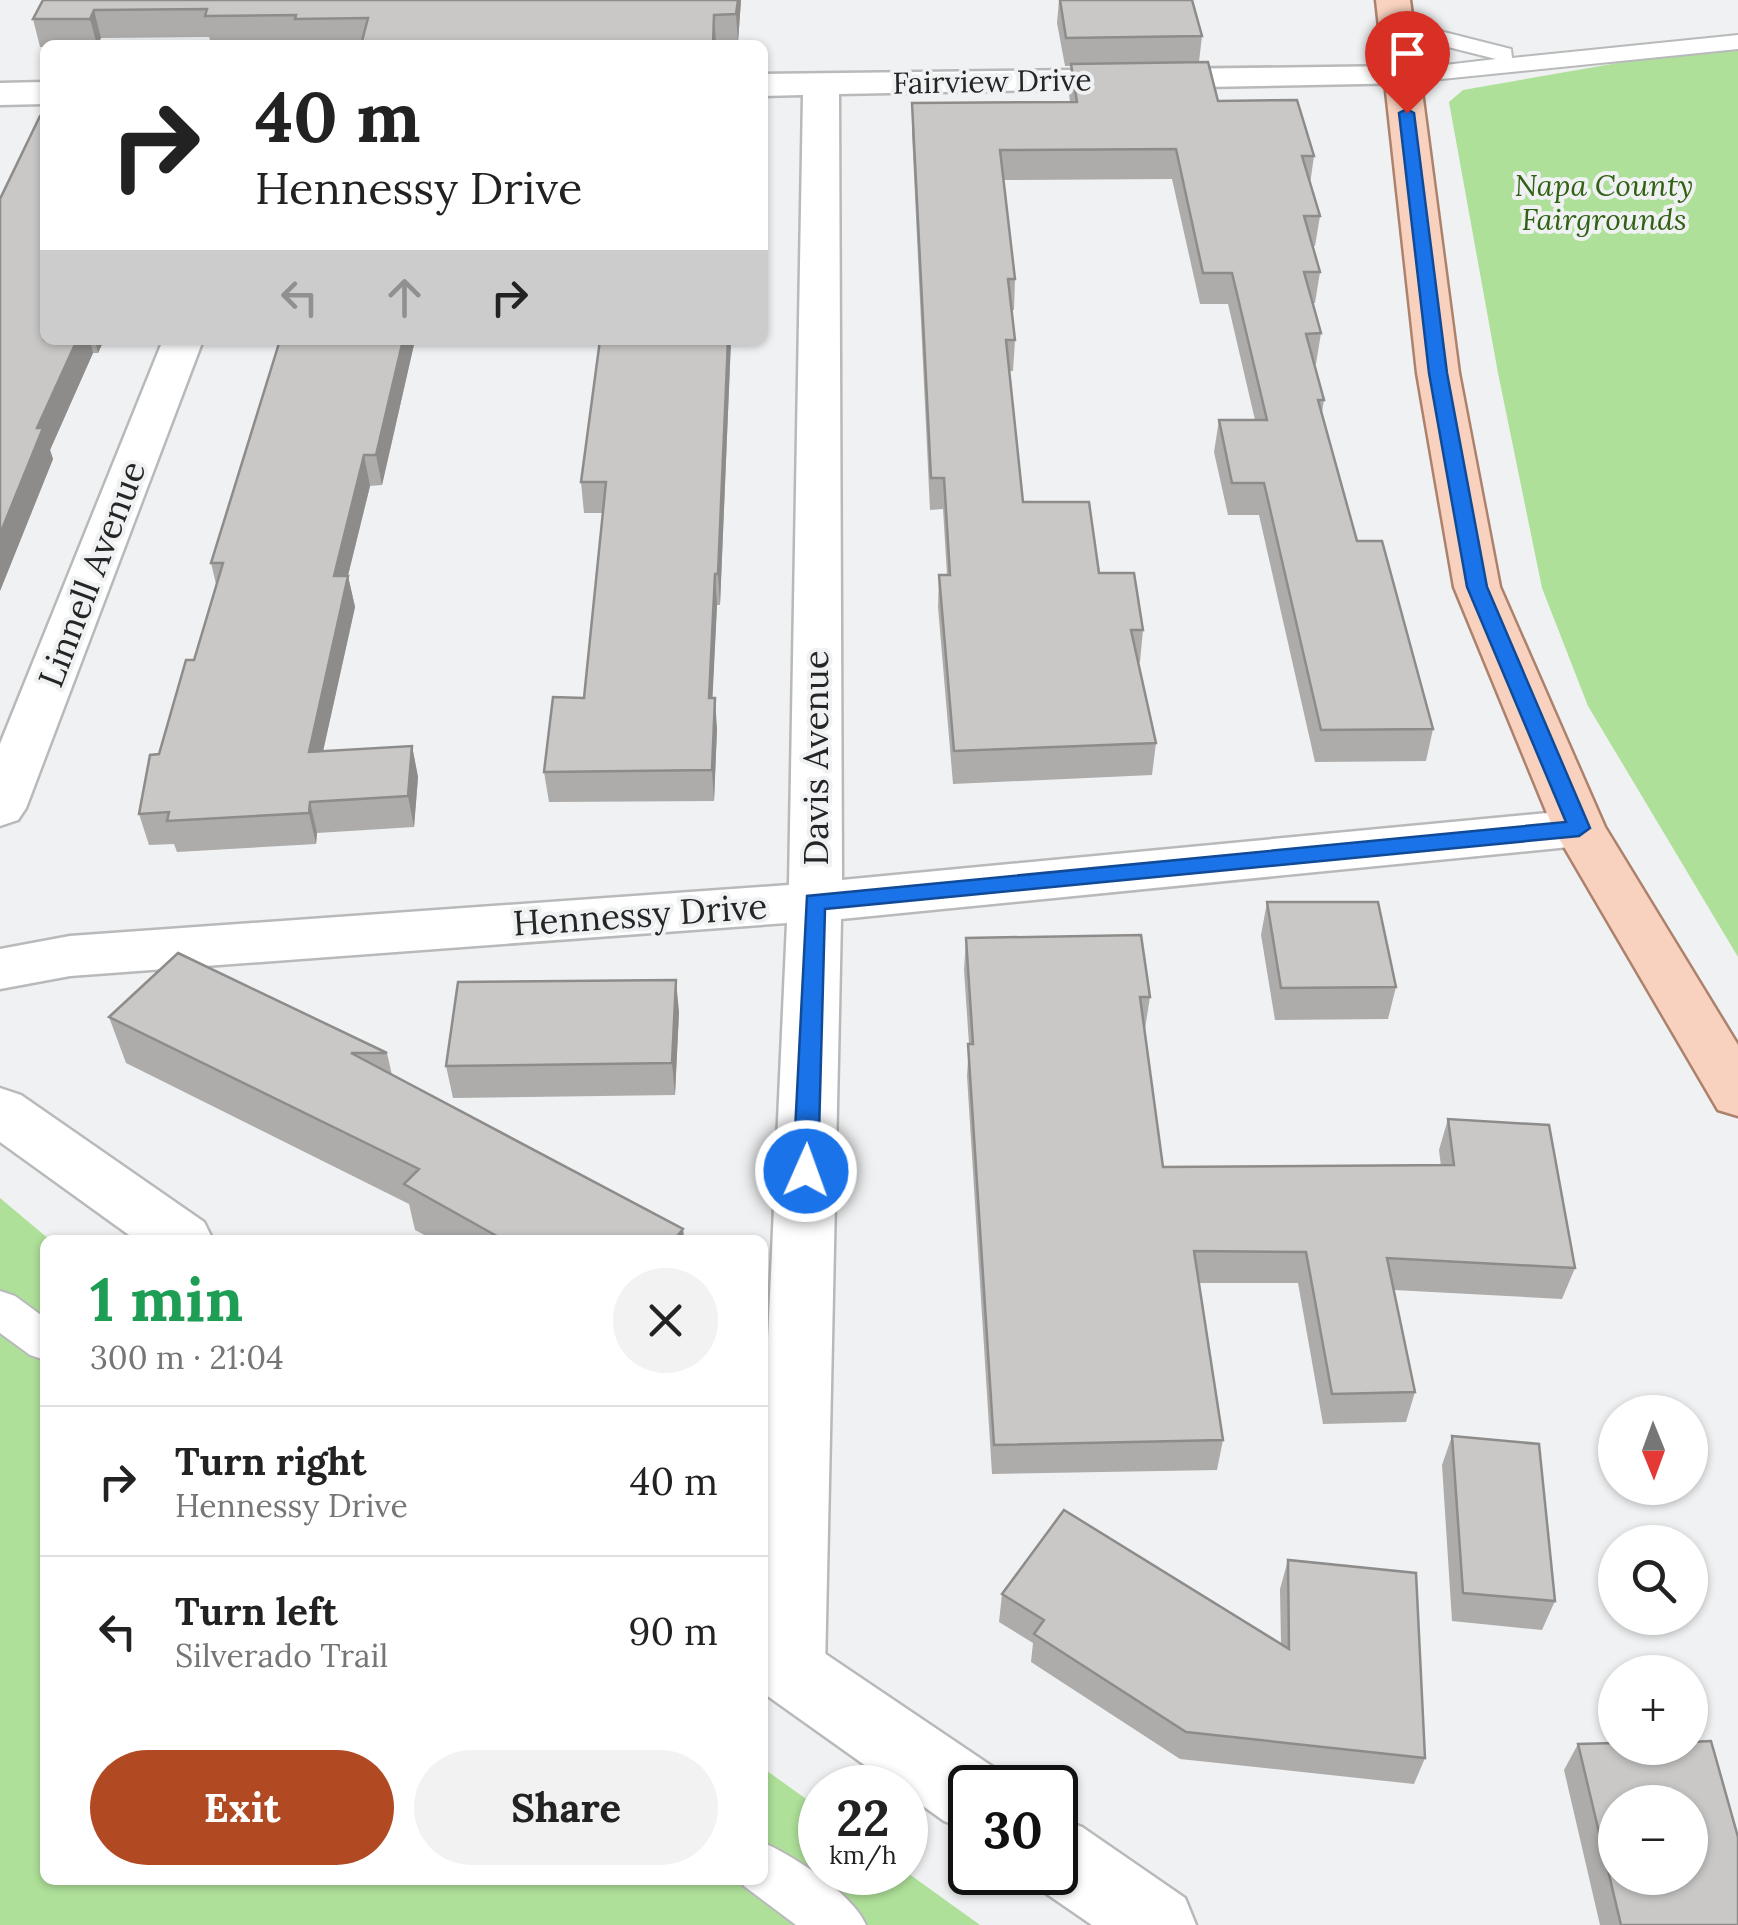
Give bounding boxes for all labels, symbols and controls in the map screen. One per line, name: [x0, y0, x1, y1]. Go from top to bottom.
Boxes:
pin: [1365, 11, 1450, 114]
icon: arrive: [1380, 26, 1435, 81]
street label: Fairview Drive: [892, 60, 1092, 102]
text: 40 m: [255, 72, 421, 161]
icon: right: [90, 80, 220, 210]
text: Hennessy Drive: [255, 159, 582, 216]
park label: Napa County Fairgrounds: [1514, 166, 1694, 238]
icon: left: [272, 270, 327, 325]
icon: ahead: [377, 270, 432, 325]
icon: right: [482, 270, 537, 325]
street label: Linnell Avenue: [28, 454, 155, 693]
street label: Davis Avenue: [793, 650, 838, 866]
street label: Hennessy Drive: [511, 883, 769, 946]
position arrow: [754, 1119, 858, 1223]
text: 1 min: [90, 1261, 243, 1337]
button: close: [613, 1268, 718, 1373]
text: 300 m · 21:04: [90, 1337, 283, 1378]
north arrow: [1598, 1395, 1708, 1505]
map controls: [1598, 1395, 1708, 1895]
text: Turn right: [175, 1437, 366, 1485]
icon: right: [90, 1454, 145, 1509]
text: 40 m: [630, 1457, 718, 1505]
text: Hennessy Drive: [175, 1485, 408, 1526]
button: search: [1598, 1525, 1708, 1635]
text: Turn left: [175, 1587, 338, 1635]
icon: left: [90, 1604, 145, 1659]
text: 90 m: [628, 1607, 718, 1655]
text: Silverado Trail: [175, 1635, 388, 1676]
button: +: [1598, 1655, 1708, 1765]
button: Exit: [90, 1750, 394, 1865]
button: Share: [414, 1750, 718, 1865]
speed limit sign: 30: [948, 1765, 1078, 1895]
button: −: [1598, 1785, 1708, 1895]
text: 22: [836, 1786, 890, 1850]
text: km/h: [829, 1839, 897, 1871]

